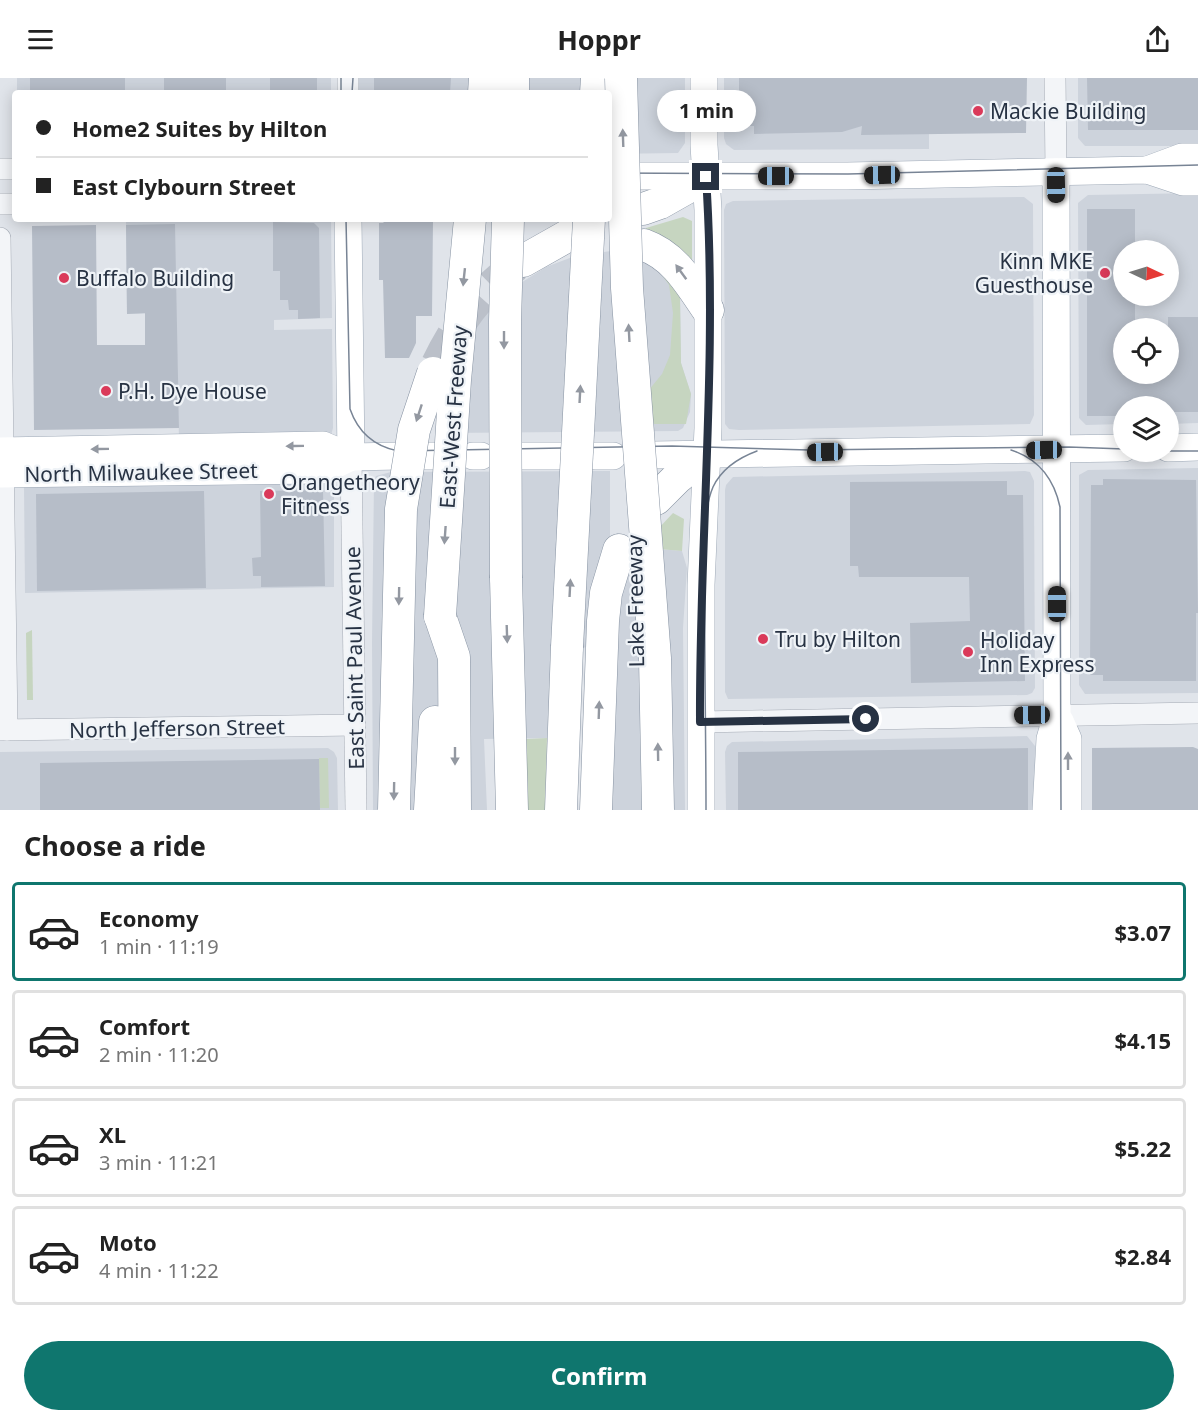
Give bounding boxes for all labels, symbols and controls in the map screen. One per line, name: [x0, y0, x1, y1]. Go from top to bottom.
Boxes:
text: Hoppr: [557, 21, 641, 58]
icon: menu: [24, 23, 57, 56]
icon: share: [1141, 23, 1174, 56]
callout: 1 min: [656, 90, 756, 132]
text: 1 min: [679, 97, 734, 124]
place label: Mackie Building: [990, 97, 1147, 125]
marker: Mackie Building: [971, 104, 985, 118]
text: Home2 Suites by Hilton: [72, 113, 327, 143]
one-way arrow: [618, 128, 627, 147]
route end: [692, 163, 719, 190]
car: [864, 166, 900, 184]
car: [758, 167, 794, 185]
car: [1047, 167, 1065, 203]
text: East Clybourn Street: [72, 171, 296, 201]
north arrow: [1113, 240, 1179, 306]
map controls: [1113, 240, 1179, 462]
place label: Kinn MKE Guesthouse: [975, 247, 1093, 299]
place label: Buffalo Building: [76, 264, 234, 292]
one-way arrow: [675, 264, 687, 280]
marker: Kinn MKE Guesthouse: [1098, 266, 1112, 280]
one-way arrow: [459, 268, 468, 287]
marker: Buffalo Building: [57, 271, 71, 285]
button: locate: [1113, 318, 1179, 384]
one-way arrow: [625, 323, 634, 342]
street label: East-West Freeway: [433, 324, 473, 509]
one-way arrow: [499, 331, 509, 350]
place label: P.H. Dye House: [118, 377, 267, 405]
marker: P.H. Dye House: [99, 384, 113, 398]
one-way arrow: [576, 384, 585, 403]
button: layers: [1113, 396, 1179, 462]
one-way arrow: [414, 404, 424, 422]
one-way arrow: [285, 441, 304, 451]
car: [1026, 441, 1062, 459]
car: [807, 443, 843, 461]
one-way arrow: [90, 444, 109, 454]
street label: North Milwaukee Street: [24, 456, 258, 488]
place label: Orangetheory Fitness: [281, 468, 420, 520]
marker: Orangetheory Fitness: [262, 487, 276, 501]
one-way arrow: [441, 525, 450, 544]
street label: Lake Freeway: [620, 534, 650, 668]
street label: East Saint Paul Avenue: [338, 546, 370, 770]
one-way arrow: [566, 579, 575, 598]
car: [1048, 586, 1066, 622]
one-way arrow: [394, 587, 403, 606]
one-way arrow: [503, 624, 512, 643]
place label: Tru by Hilton: [775, 625, 901, 653]
place label: Holiday Inn Express: [980, 626, 1094, 678]
marker: Tru by Hilton: [756, 632, 770, 646]
marker: Holiday Inn Express: [961, 645, 975, 659]
one-way arrow: [594, 700, 604, 719]
route start: [852, 705, 879, 732]
car: [1014, 706, 1050, 724]
street label: North Jefferson Street: [69, 712, 286, 744]
one-way arrow: [653, 742, 663, 761]
one-way arrow: [450, 746, 460, 765]
one-way arrow: [1063, 752, 1073, 771]
one-way arrow: [389, 781, 399, 800]
text: Choose a ride: [24, 827, 206, 864]
text: Economy: [99, 903, 198, 933]
icon: car: [27, 905, 81, 959]
text: $3.07: [1114, 917, 1171, 947]
text: 1 min · 11:19: [99, 933, 219, 960]
text: Comfort: [99, 1011, 190, 1041]
icon: car: [27, 1013, 81, 1067]
text: $4.15: [1114, 1025, 1171, 1055]
text: 2 min · 11:20: [99, 1041, 219, 1068]
text: XL: [99, 1119, 126, 1149]
icon: car: [27, 1121, 81, 1175]
text: $5.22: [1114, 1133, 1171, 1163]
text: 3 min · 11:21: [99, 1149, 219, 1176]
text: Moto: [99, 1227, 157, 1257]
icon: car: [27, 1229, 81, 1283]
text: $2.84: [1114, 1241, 1171, 1271]
text: 4 min · 11:22: [99, 1257, 219, 1284]
button: Confirm: [24, 1341, 1174, 1410]

